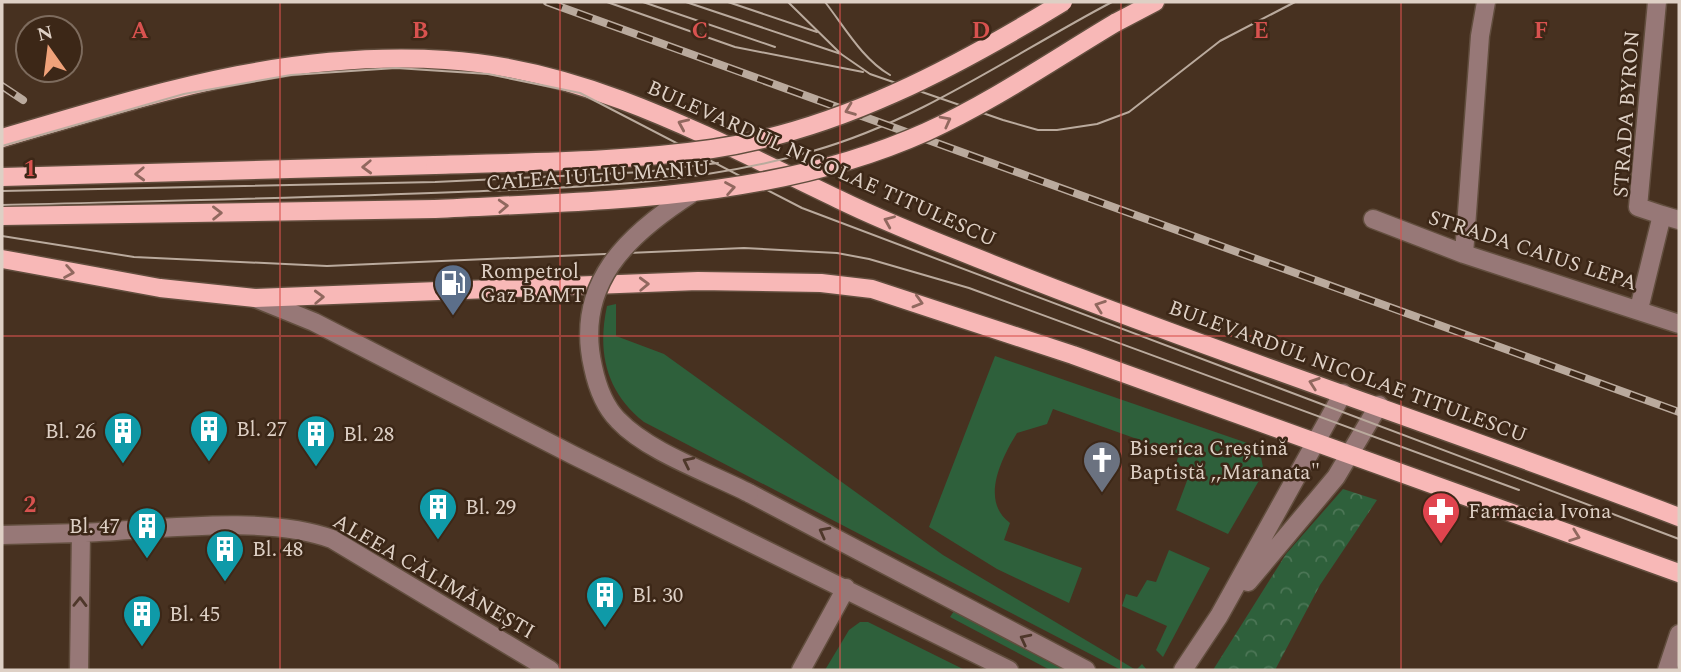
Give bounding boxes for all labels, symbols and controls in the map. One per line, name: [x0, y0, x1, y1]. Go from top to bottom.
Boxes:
north arrow: [14, 14, 84, 84]
text: A: [131, 14, 149, 49]
text: B: [412, 14, 428, 49]
text: C: [692, 14, 708, 49]
text: D: [972, 14, 990, 49]
text: E: [1253, 14, 1269, 49]
text: F: [1534, 14, 1548, 49]
text: N: [34, 18, 56, 50]
street label: STRADA BYRON: [1605, 29, 1649, 199]
street label: BULEVARDUL NICOLAE TITULESCU: [642, 72, 1002, 256]
one-way arrow: [845, 102, 857, 116]
one-way arrow: [939, 116, 951, 129]
one-way arrow: [678, 118, 691, 132]
text: 1: [24, 152, 36, 187]
street label: CALEA IULIU MANIU: [485, 152, 711, 200]
one-way arrow: [361, 159, 372, 175]
one-way arrow: [134, 167, 145, 182]
one-way arrow: [724, 181, 736, 196]
one-way arrow: [498, 198, 509, 213]
street label: STRADA CAIUS LEPA: [1424, 202, 1642, 300]
one-way arrow: [212, 205, 223, 221]
one-way arrow: [884, 216, 896, 230]
place label: Rompetrol Gaz BAMT: [480, 256, 585, 312]
fuel station icon: Rompetrol Gaz BAMT: [432, 262, 474, 317]
one-way arrow: [63, 264, 75, 279]
one-way arrow: [639, 276, 650, 291]
one-way arrow: [314, 289, 325, 304]
street label: BULEVARDUL NICOLAE TITULESCU: [1164, 292, 1532, 452]
one-way arrow: [912, 294, 924, 309]
one-way arrow: [1095, 300, 1107, 314]
one-way arrow: [1309, 377, 1321, 391]
building icon: Bl. 27: [188, 408, 230, 463]
building icon: Bl. 26: [102, 410, 144, 465]
building icon: Bl. 28: [295, 413, 337, 468]
place label: Bl. 27: [236, 414, 287, 446]
place label: Bl. 26: [45, 416, 96, 448]
place label: Bl. 28: [343, 419, 394, 451]
place label: Biserica Creștină Baptistă ,,Maranata": [1129, 433, 1320, 489]
church icon: Biserica Creștină Baptistă ,,Maranata": [1081, 439, 1123, 494]
one-way arrow: [683, 457, 695, 471]
building icon: Bl. 29: [417, 486, 459, 541]
text: 2: [24, 488, 37, 523]
pharmacy icon: Farmacia Ivona: [1420, 490, 1462, 545]
place label: Bl. 29: [465, 492, 516, 524]
place label: Farmacia Ivona: [1468, 496, 1612, 528]
building icon: Bl. 47: [126, 505, 168, 560]
street label: ALEEA CĂLIMĂNEȘTI: [326, 506, 541, 648]
place label: Bl. 47: [69, 511, 120, 543]
one-way arrow: [819, 527, 831, 541]
building icon: Bl. 48: [204, 528, 246, 583]
one-way arrow: [1568, 528, 1580, 542]
place label: Bl. 48: [252, 534, 303, 566]
building icon: Bl. 30: [584, 574, 626, 629]
place label: Bl. 30: [632, 580, 683, 612]
building icon: Bl. 45: [121, 593, 163, 648]
one-way arrow: [72, 596, 88, 607]
place label: Bl. 45: [169, 599, 220, 631]
one-way arrow: [1020, 633, 1032, 647]

